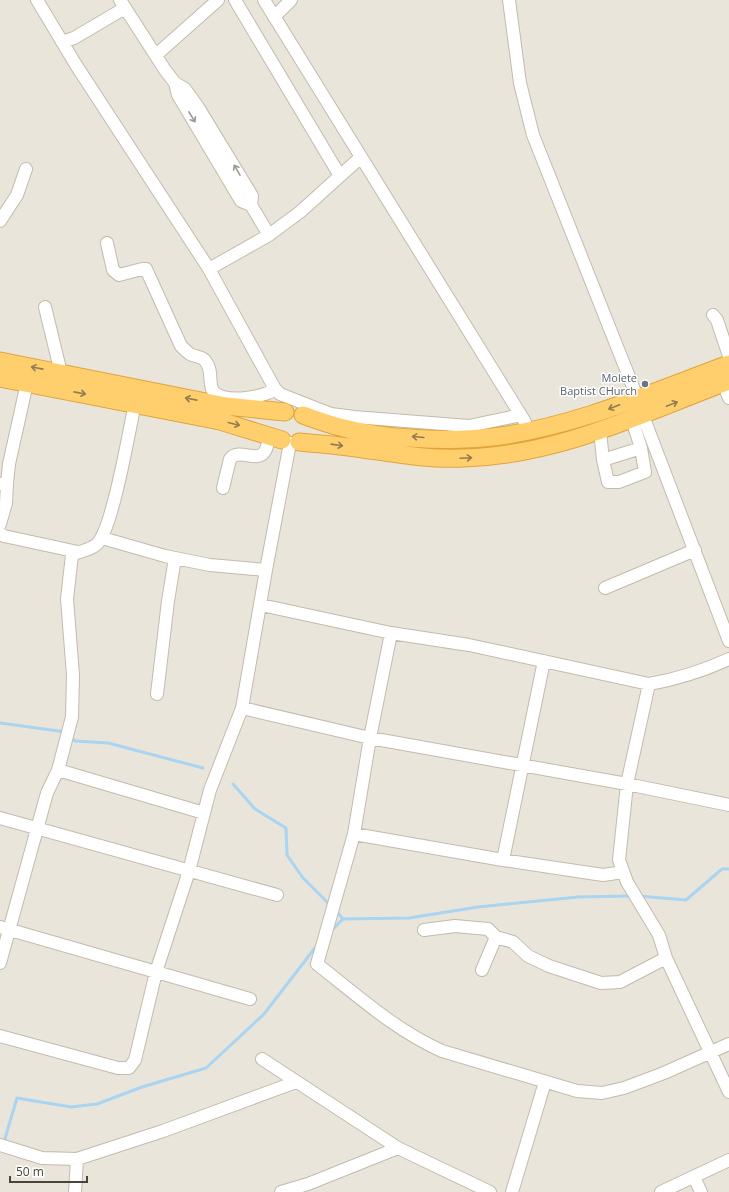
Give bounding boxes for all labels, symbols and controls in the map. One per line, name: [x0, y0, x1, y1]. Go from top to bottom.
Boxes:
one-way arrow: [188, 111, 196, 122]
one-way arrow: [232, 164, 240, 176]
one-way arrow: [30, 364, 43, 372]
place label: Molete Baptist CHurch: [560, 370, 637, 398]
marker: Molete Baptist CHurch: [640, 379, 650, 389]
one-way arrow: [73, 389, 86, 397]
one-way arrow: [185, 395, 198, 403]
one-way arrow: [666, 400, 678, 407]
one-way arrow: [608, 403, 620, 411]
one-way arrow: [228, 421, 241, 429]
one-way arrow: [412, 434, 425, 441]
one-way arrow: [330, 441, 343, 449]
one-way arrow: [459, 454, 472, 462]
scale bar: [10, 1158, 87, 1184]
text: 50 m: [16, 1163, 44, 1180]

